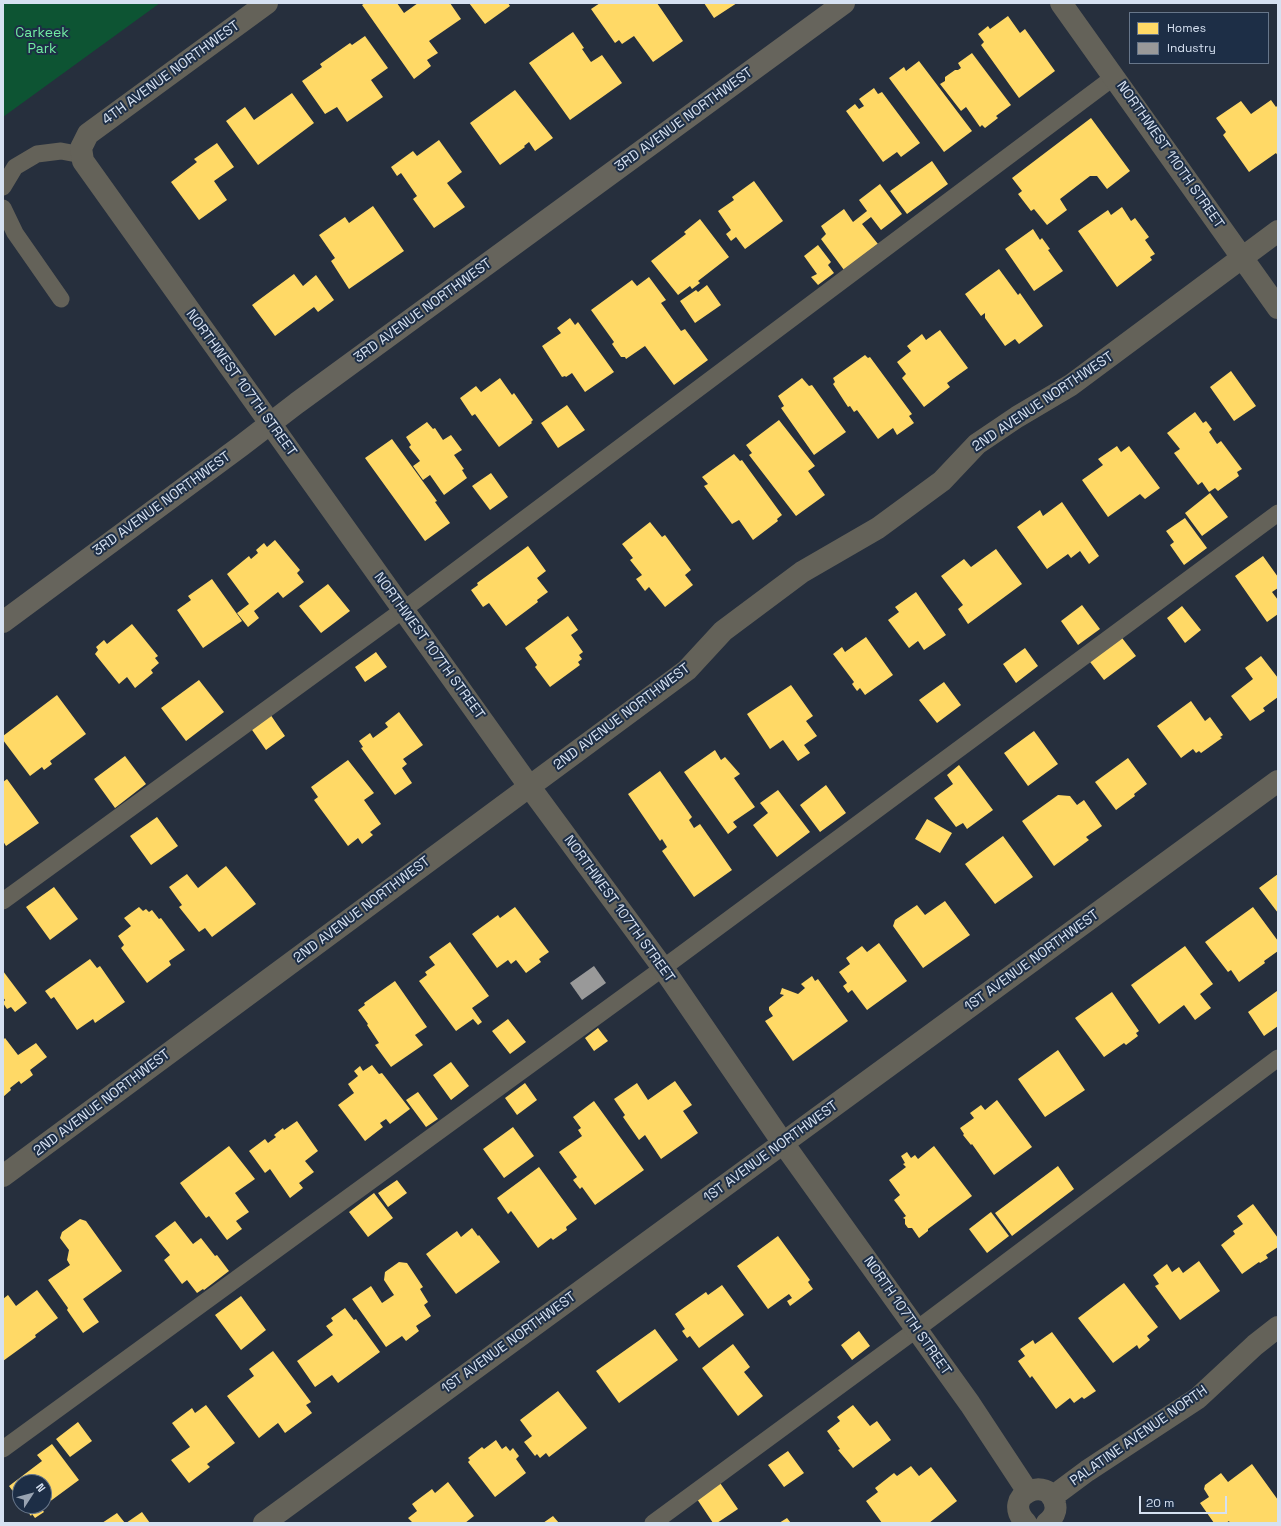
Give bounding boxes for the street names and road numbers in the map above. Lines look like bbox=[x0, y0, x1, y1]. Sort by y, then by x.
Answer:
street label: 4TH AVENUE NORTHWEST bbox=[99, 17, 243, 129]
street label: 3RD AVENUE NORTHWEST bbox=[612, 64, 756, 176]
street label: NORTHWEST 110TH STREET bbox=[1113, 78, 1227, 232]
street label: 3RD AVENUE NORTHWEST bbox=[351, 255, 495, 367]
street label: NORTHWEST 107TH STREET bbox=[182, 306, 300, 460]
street label: 2ND AVENUE NORTHWEST bbox=[969, 348, 1117, 456]
street label: 3RD AVENUE NORTHWEST bbox=[90, 448, 234, 560]
street label: NORTHWEST 107TH STREET bbox=[370, 569, 488, 723]
street label: 2ND AVENUE NORTHWEST bbox=[550, 660, 694, 774]
street label: NORTHWEST 107TH STREET bbox=[560, 832, 678, 986]
street label: 2ND AVENUE NORTHWEST bbox=[290, 853, 434, 967]
street label: 1ST AVENUE NORTHWEST bbox=[962, 907, 1102, 1015]
street label: 2ND AVENUE NORTHWEST bbox=[30, 1046, 174, 1160]
street label: 1ST AVENUE NORTHWEST bbox=[701, 1098, 841, 1206]
street label: NORTH 107TH STREET bbox=[860, 1253, 954, 1379]
street label: 1ST AVENUE NORTHWEST bbox=[439, 1289, 579, 1397]
street label: PALATINE AVENUE NORTH bbox=[1067, 1382, 1211, 1490]

